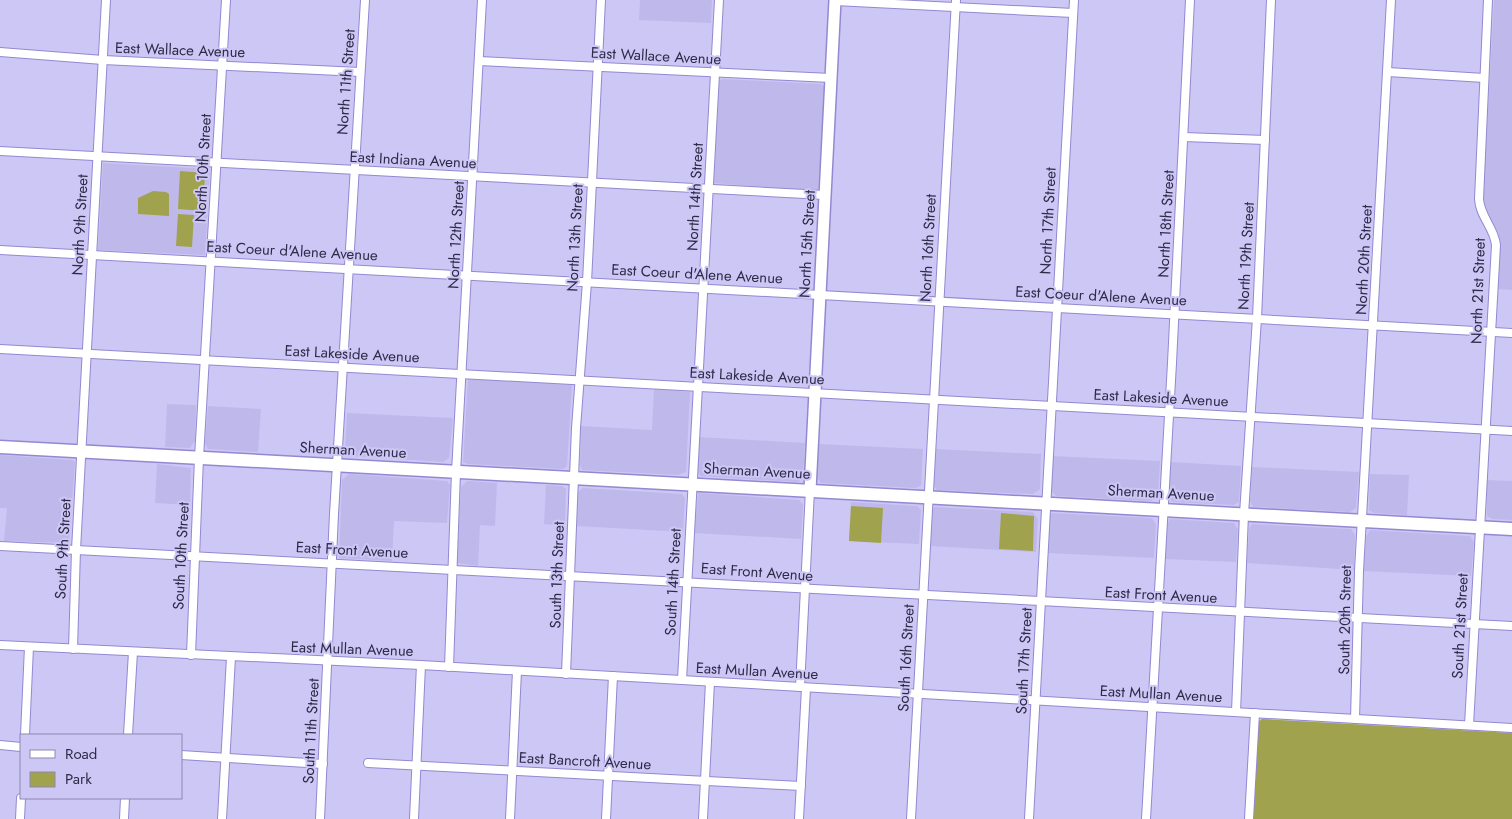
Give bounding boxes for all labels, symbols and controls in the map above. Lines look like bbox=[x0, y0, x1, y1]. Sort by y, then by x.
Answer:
street label: North 11th Street bbox=[331, 28, 361, 136]
street label: East Wallace Avenue bbox=[114, 37, 246, 63]
street label: East Wallace Avenue bbox=[590, 42, 722, 70]
street label: North 10th Street bbox=[189, 113, 217, 223]
street label: North 14th Street bbox=[681, 142, 709, 252]
street label: East Indiana Avenue bbox=[349, 146, 477, 174]
street label: North 17th Street bbox=[1034, 166, 1062, 275]
street label: North 18th Street bbox=[1152, 169, 1180, 278]
street label: North 9th Street bbox=[66, 173, 94, 276]
street label: North 12th Street bbox=[442, 180, 470, 290]
street label: North 13th Street bbox=[561, 183, 589, 292]
street label: North 15th Street bbox=[793, 189, 821, 298]
street label: North 16th Street bbox=[914, 193, 942, 303]
street label: North 19th Street bbox=[1232, 201, 1260, 311]
street label: North 20th Street bbox=[1350, 204, 1378, 316]
street label: East Coeur d'Alene Avenue bbox=[206, 236, 379, 266]
street label: North 21st Street bbox=[1465, 237, 1491, 344]
street label: East Coeur d'Alene Avenue bbox=[611, 259, 784, 289]
street label: East Coeur d'Alene Avenue bbox=[1015, 281, 1188, 311]
street label: East Lakeside Avenue bbox=[284, 339, 420, 369]
street label: East Lakeside Avenue bbox=[689, 361, 825, 391]
street label: East Lakeside Avenue bbox=[1093, 383, 1229, 413]
street label: Sherman Avenue bbox=[299, 436, 407, 464]
street label: Sherman Avenue bbox=[703, 457, 811, 485]
street label: Sherman Avenue bbox=[1107, 479, 1215, 507]
street label: South 9th Street bbox=[49, 498, 77, 600]
street label: South 10th Street bbox=[167, 501, 195, 610]
street label: South 13th Street bbox=[544, 521, 570, 629]
street label: South 14th Street bbox=[659, 527, 687, 636]
street label: East Front Avenue bbox=[295, 536, 409, 564]
street label: East Front Avenue bbox=[700, 557, 814, 587]
street label: South 20th Street bbox=[1333, 565, 1357, 675]
street label: South 21st Street bbox=[1446, 572, 1474, 679]
street label: East Front Avenue bbox=[1104, 581, 1218, 609]
street label: South 16th Street bbox=[892, 603, 920, 712]
street label: South 17th Street bbox=[1010, 607, 1038, 715]
street label: East Mullan Avenue bbox=[290, 636, 414, 662]
street label: East Mullan Avenue bbox=[695, 657, 819, 685]
street label: South 11th Street bbox=[297, 677, 325, 784]
street label: East Mullan Avenue bbox=[1099, 680, 1223, 708]
legend bbox=[20, 734, 182, 799]
text: Road bbox=[65, 743, 97, 765]
street label: East Bancroft Avenue bbox=[518, 747, 652, 775]
text: Park bbox=[65, 768, 92, 790]

